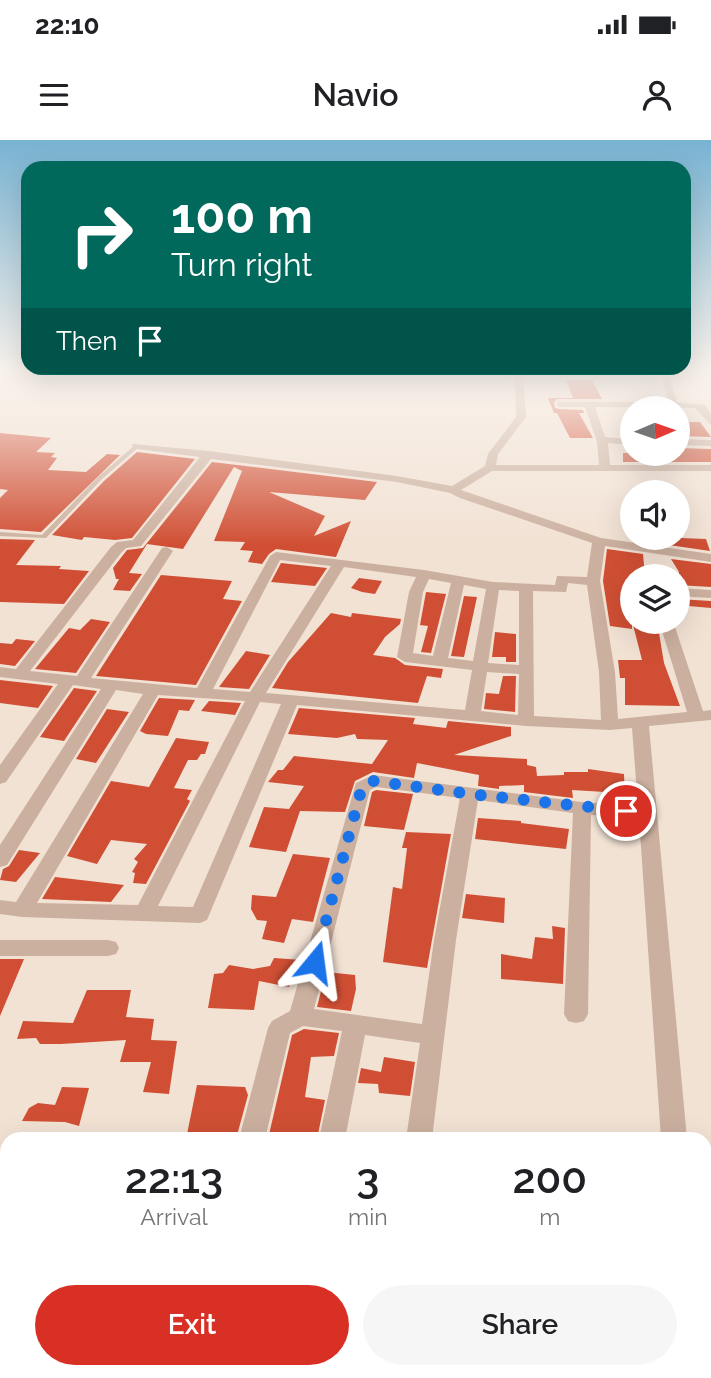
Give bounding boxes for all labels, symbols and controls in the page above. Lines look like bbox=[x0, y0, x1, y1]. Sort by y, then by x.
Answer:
text: 22:10 bbox=[35, 10, 100, 40]
icon: menu bbox=[35, 76, 73, 114]
text: Navio bbox=[312, 76, 399, 113]
icon: person bbox=[638, 76, 676, 114]
text: 100 m bbox=[171, 187, 313, 244]
icon: right bbox=[56, 189, 147, 280]
text: Turn right bbox=[171, 246, 312, 283]
icon: arrive bbox=[131, 322, 169, 360]
text: Then bbox=[56, 326, 117, 356]
north arrow bbox=[620, 396, 690, 466]
map controls bbox=[620, 396, 690, 634]
button: sound bbox=[620, 480, 690, 550]
button: layers bbox=[620, 564, 690, 634]
pin bbox=[596, 781, 656, 841]
icon: arrive bbox=[607, 792, 645, 830]
position arrow bbox=[278, 925, 352, 999]
text: 22:13 bbox=[125, 1154, 223, 1203]
text: 3 bbox=[356, 1154, 379, 1203]
text: 200 bbox=[512, 1154, 587, 1203]
text: Arrival bbox=[140, 1203, 208, 1230]
text: min bbox=[348, 1203, 388, 1230]
text: m bbox=[539, 1203, 560, 1230]
button: Exit bbox=[35, 1285, 349, 1365]
button: Share bbox=[363, 1285, 677, 1365]

